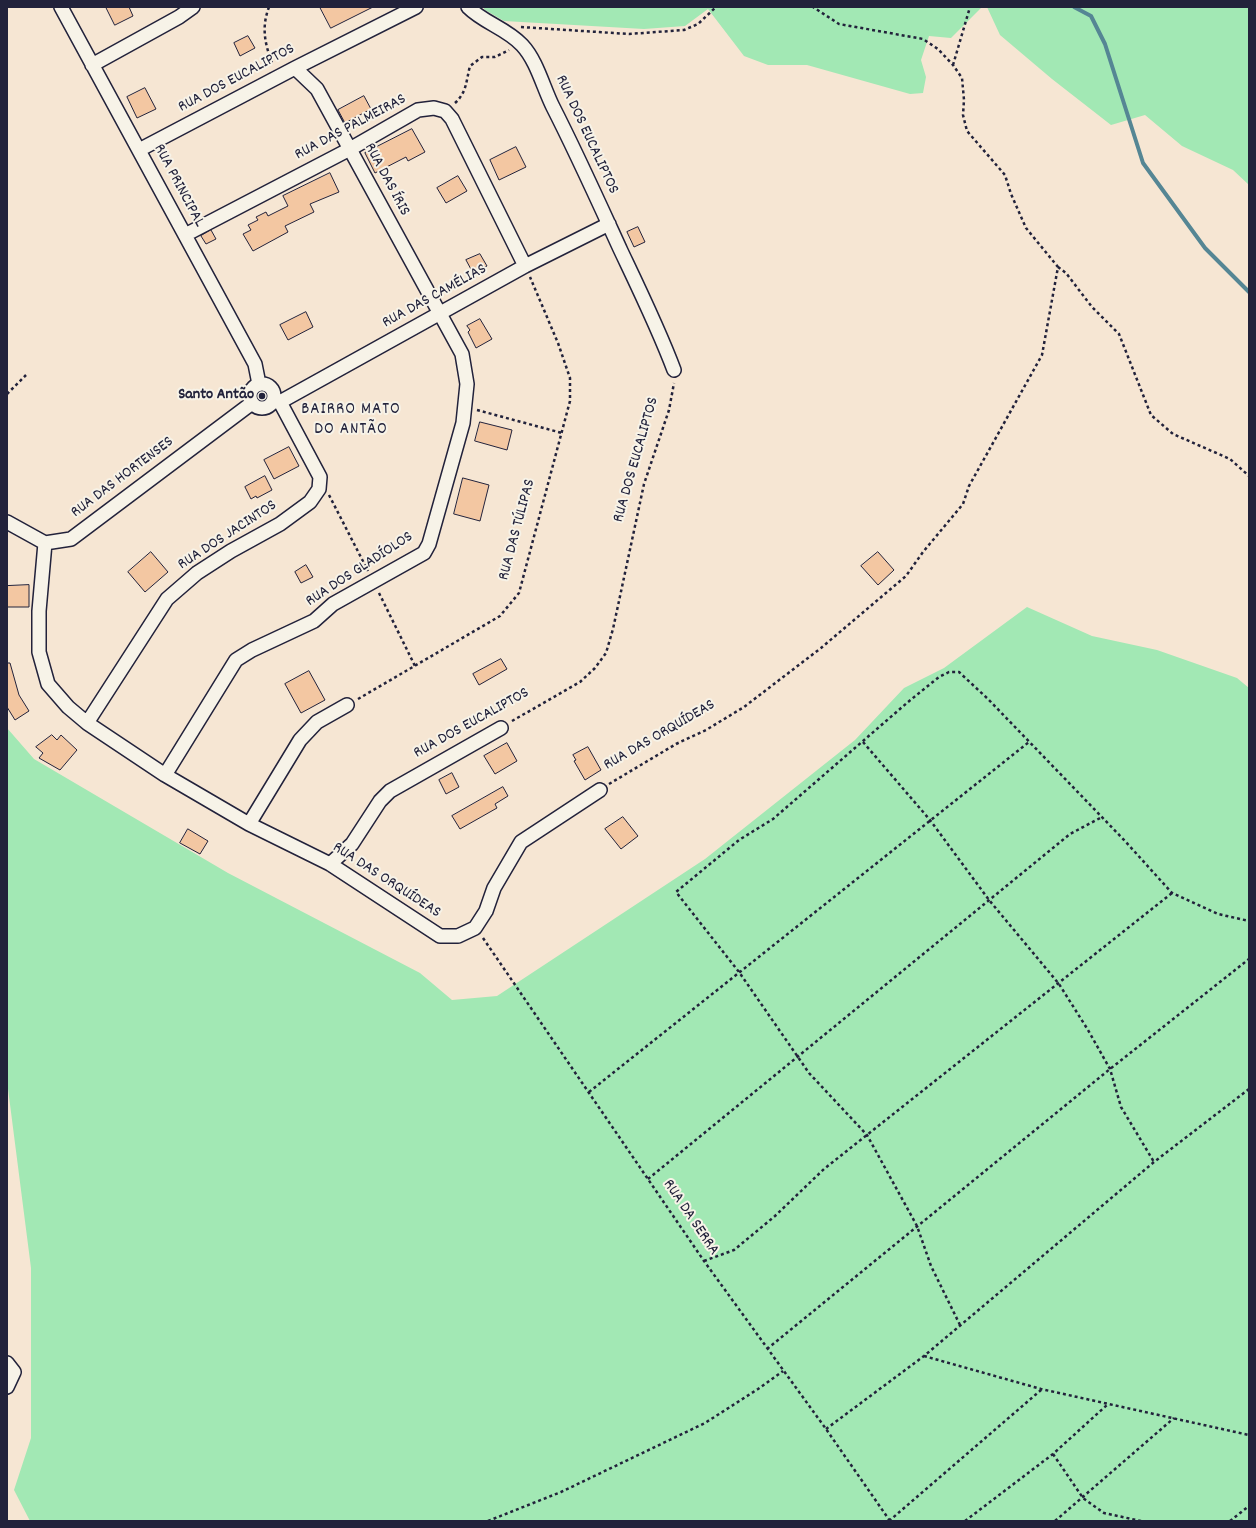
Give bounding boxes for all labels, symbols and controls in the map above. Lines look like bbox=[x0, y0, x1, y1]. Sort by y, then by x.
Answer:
street label: RUA DOS EUCALIPTOS bbox=[176, 40, 298, 118]
street label: RUA DOS EUCALIPTOS bbox=[550, 72, 622, 198]
street label: RUA DAS PALMEIRAS bbox=[292, 91, 410, 165]
street label: RUA DAS ÍRIS bbox=[359, 140, 413, 220]
street label: RUA PRINCIPAL bbox=[148, 141, 208, 231]
street label: RUA DAS CAMÉLIAS bbox=[380, 260, 490, 334]
place label: Santo Antão bbox=[178, 386, 254, 406]
marker: Santo Antão bbox=[257, 391, 267, 401]
street label: RUA DOS EUCALIPTOS bbox=[610, 395, 664, 525]
district label: BAIRRO MATO DO ANTÃO bbox=[301, 401, 401, 441]
street label: RUA DAS HORTENSES bbox=[68, 433, 178, 523]
street label: RUA DAS TÚLIPAS bbox=[495, 477, 541, 583]
street label: RUA DOS JACINTOS bbox=[175, 497, 281, 575]
street label: RUA DOS GLADÍOLOS bbox=[303, 528, 417, 612]
street label: RUA DOS EUCALIPTOS bbox=[411, 684, 533, 764]
street label: RUA DAS ORQUÍDEAS bbox=[601, 696, 719, 776]
street label: RUA DAS ORQUÍDEAS bbox=[328, 839, 444, 923]
street label: RUA DA SERRA bbox=[658, 1176, 722, 1260]

